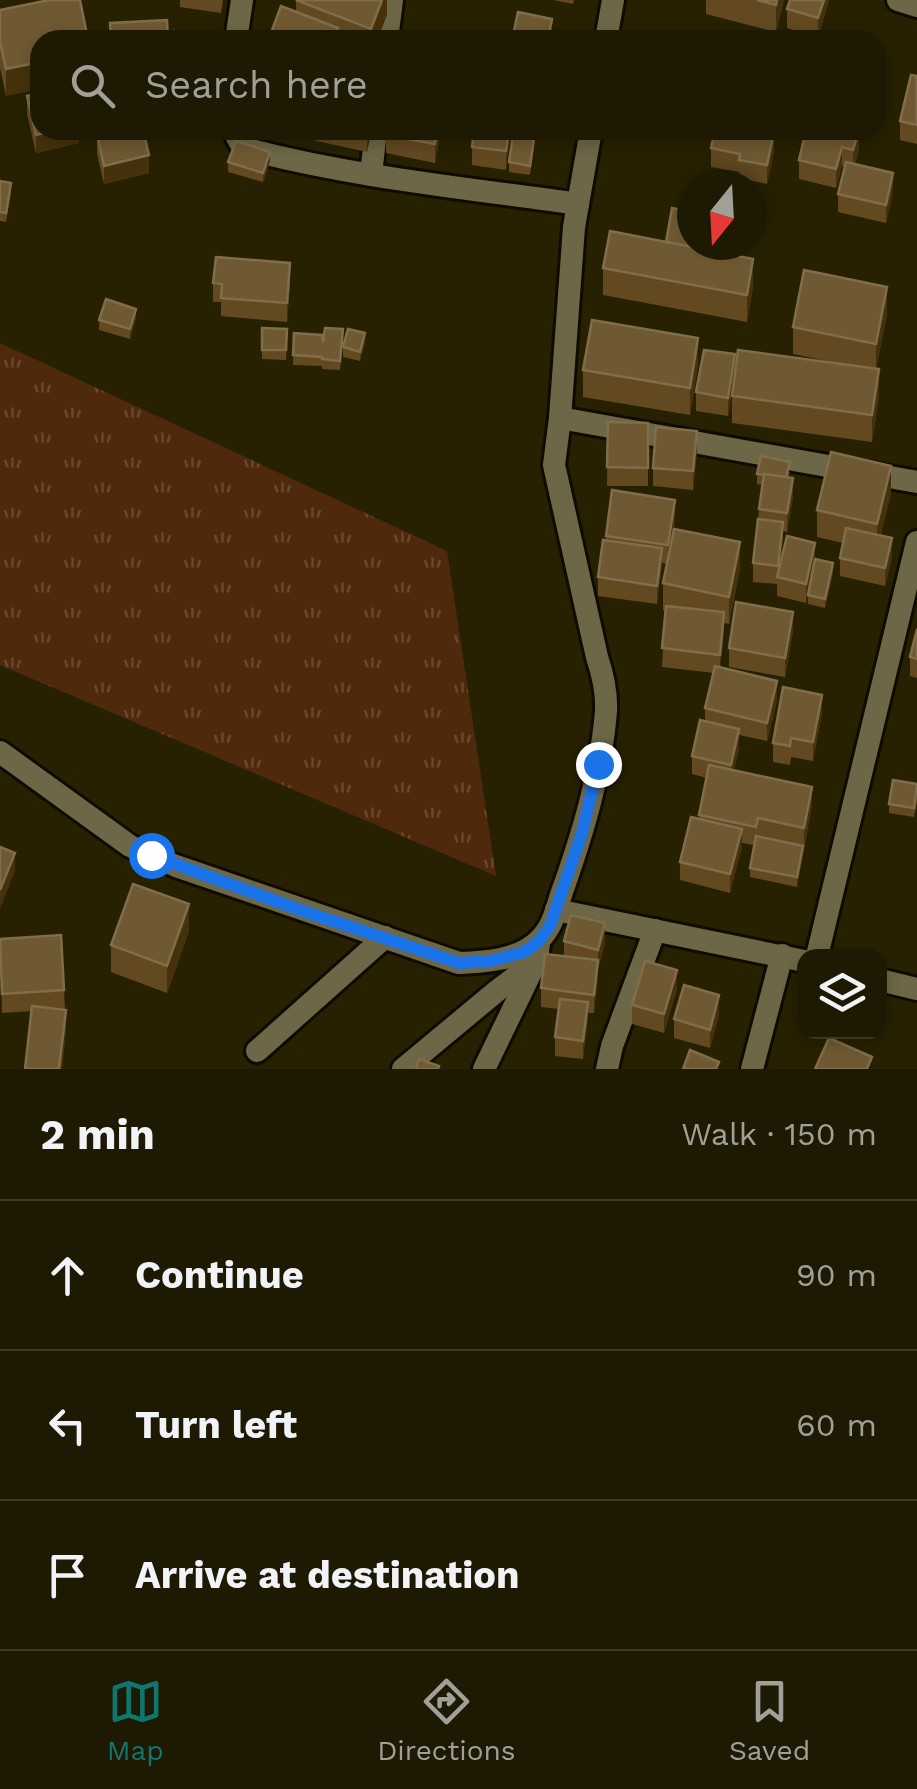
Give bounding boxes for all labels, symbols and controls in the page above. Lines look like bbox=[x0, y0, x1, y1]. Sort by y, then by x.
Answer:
search box bbox=[30, 30, 887, 140]
icon: search bbox=[65, 58, 120, 113]
text: Search here bbox=[145, 63, 368, 107]
north arrow bbox=[677, 170, 767, 260]
route end bbox=[576, 742, 622, 788]
route start bbox=[129, 833, 175, 879]
map controls bbox=[797, 949, 887, 1039]
button: layers bbox=[797, 949, 887, 1039]
text: 2 min bbox=[40, 1110, 155, 1159]
text: Walk · 150 m bbox=[681, 1115, 877, 1153]
icon: ahead bbox=[40, 1248, 95, 1303]
text: Continue bbox=[135, 1253, 304, 1297]
text: 90 m bbox=[796, 1256, 877, 1294]
icon: left bbox=[40, 1398, 95, 1453]
text: Turn left bbox=[135, 1403, 297, 1447]
text: 60 m bbox=[796, 1406, 877, 1444]
icon: arrive bbox=[40, 1548, 95, 1603]
text: Arrive at destination bbox=[135, 1553, 520, 1597]
tab: Map bbox=[107, 1674, 164, 1767]
tab: Directions bbox=[377, 1674, 516, 1767]
tab: Saved bbox=[729, 1674, 810, 1767]

